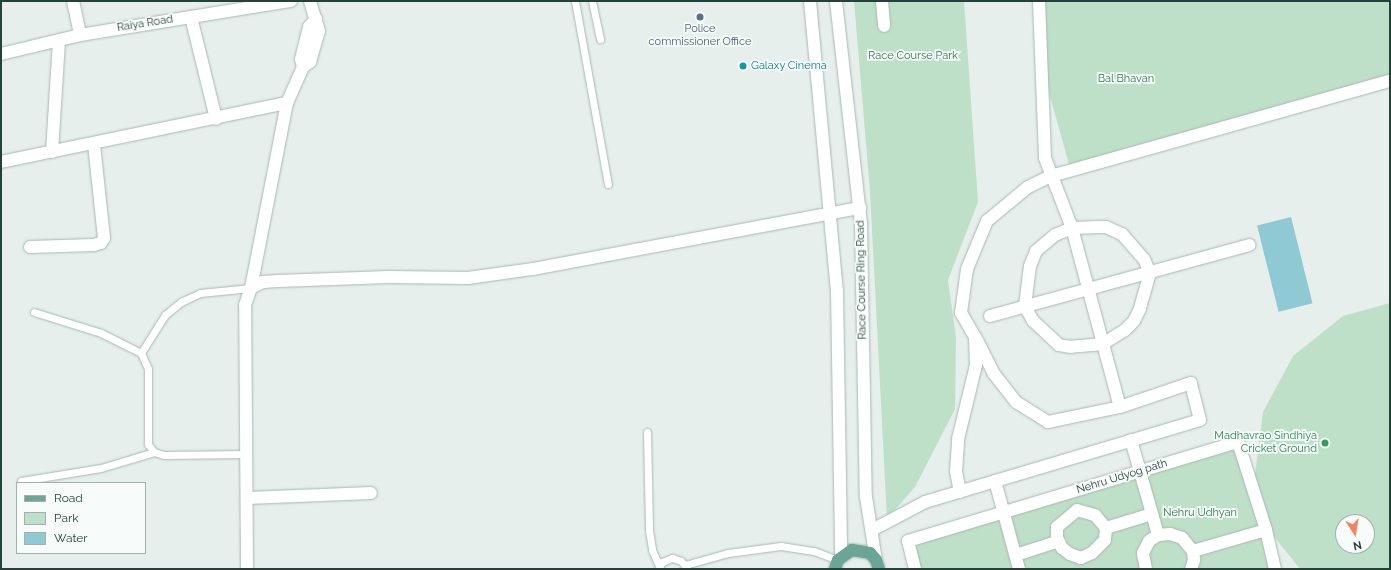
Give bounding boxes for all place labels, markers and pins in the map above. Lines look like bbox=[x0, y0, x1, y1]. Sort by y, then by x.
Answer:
marker: Police commissioner Office bbox=[695, 12, 705, 22]
place label: Police commissioner Office bbox=[648, 23, 752, 49]
place label: Galaxy Cinema bbox=[751, 59, 827, 73]
marker: Galaxy Cinema bbox=[738, 61, 748, 71]
place label: Madhavrao Sindhiya Cricket Ground bbox=[1214, 430, 1317, 456]
marker: Madhavrao Sindhiya Cricket Ground bbox=[1320, 438, 1330, 448]

